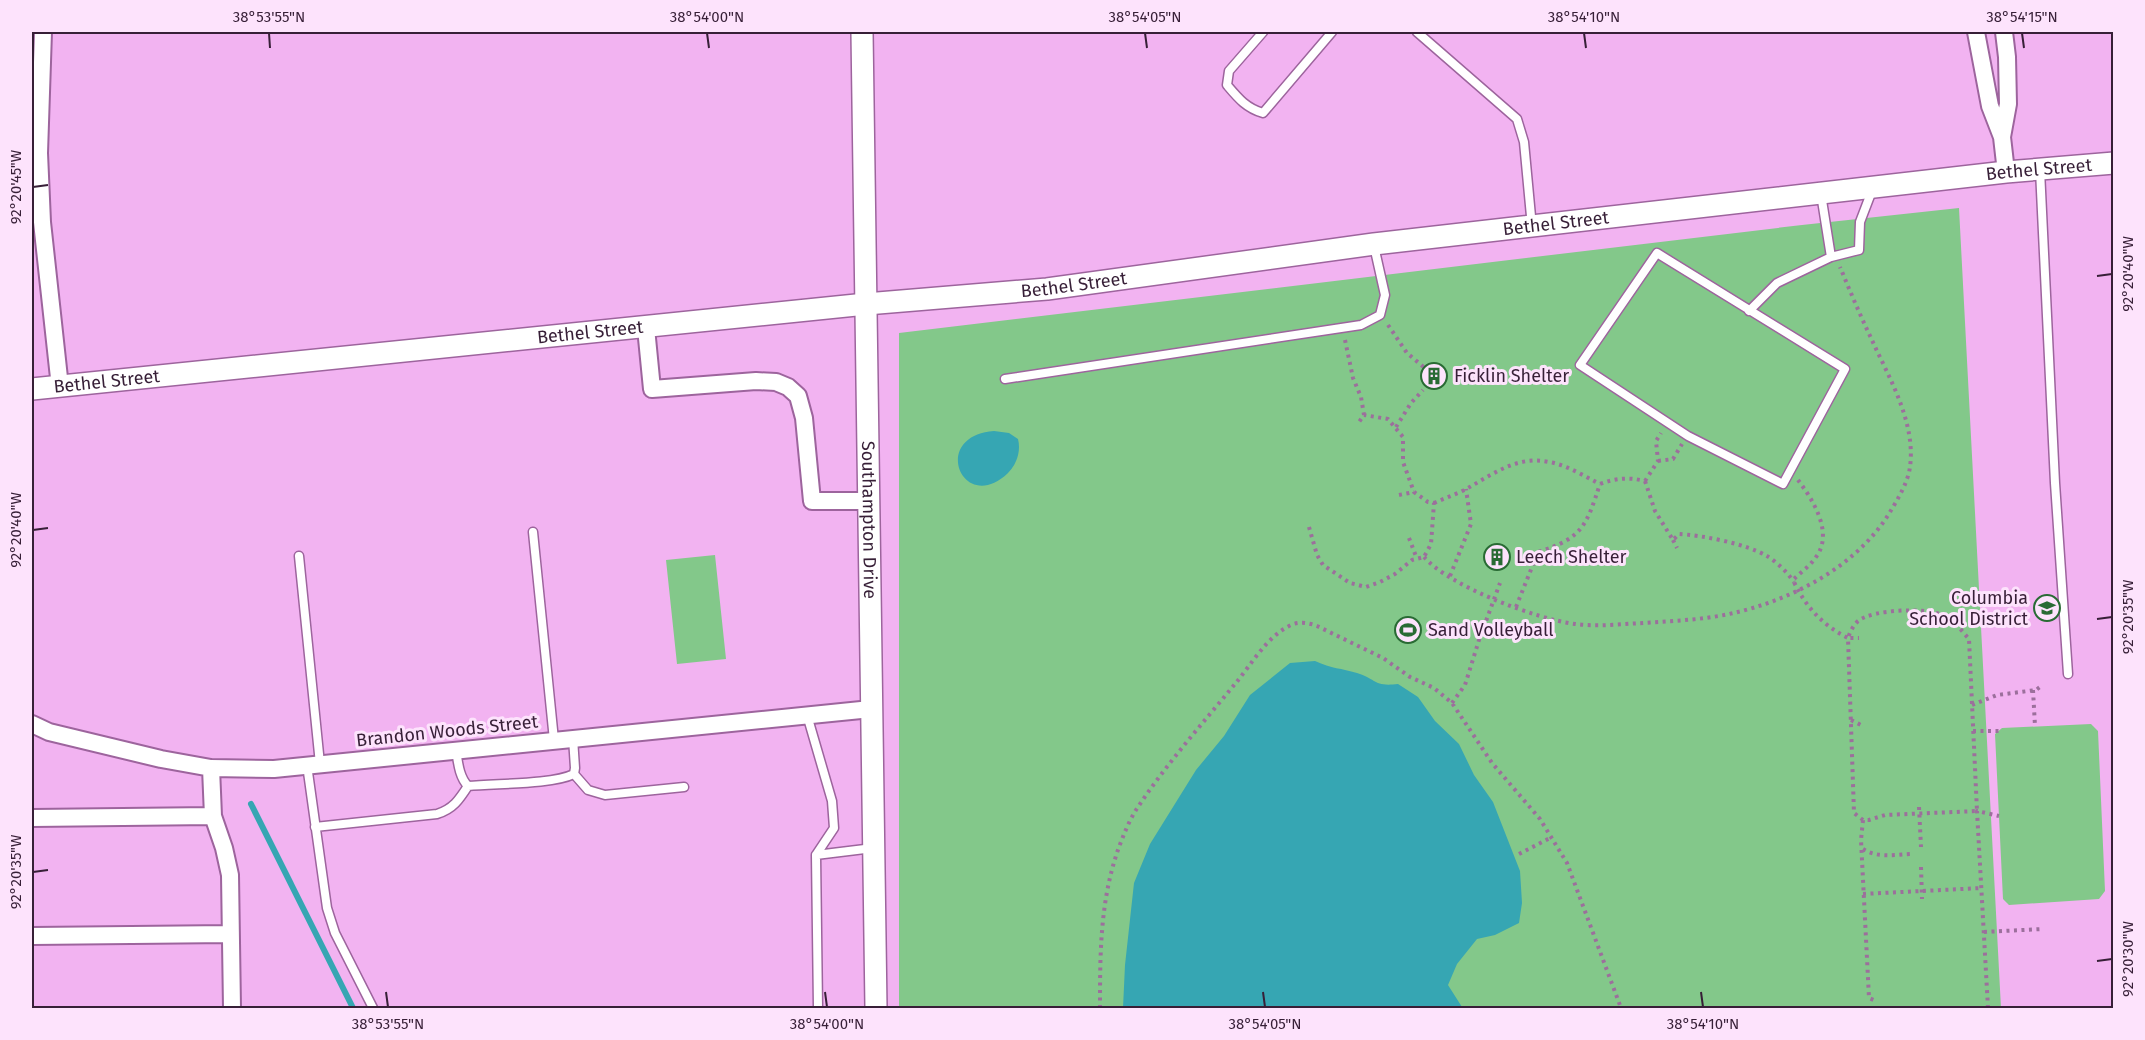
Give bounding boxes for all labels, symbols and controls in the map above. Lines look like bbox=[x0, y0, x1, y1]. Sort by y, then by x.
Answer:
text: 38°53'55"N bbox=[233, 8, 305, 26]
text: 38°54'00"N bbox=[670, 8, 744, 26]
text: 38°54'05"N bbox=[1108, 8, 1182, 26]
text: 38°54'10"N bbox=[1548, 8, 1620, 26]
text: 38°54'15"N bbox=[1986, 8, 2058, 26]
text: 92°20'45"W bbox=[7, 149, 25, 224]
street label: Bethel Street bbox=[1984, 154, 2093, 185]
street label: Bethel Street bbox=[1502, 206, 1610, 240]
text: 92°20'40"W bbox=[2119, 236, 2137, 312]
street label: Bethel Street bbox=[1020, 267, 1129, 302]
street label: Bethel Street bbox=[536, 316, 645, 348]
building icon: Ficklin Shelter bbox=[1419, 361, 1449, 391]
street label: Bethel Street bbox=[52, 365, 161, 398]
place label: Ficklin Shelter bbox=[1454, 365, 1569, 387]
street label: Southampton Drive bbox=[857, 441, 881, 599]
text: 92°20'40"W bbox=[7, 492, 25, 568]
building icon: Leech Shelter bbox=[1482, 542, 1512, 572]
place label: Leech Shelter bbox=[1516, 546, 1627, 568]
text: 92°20'35"W bbox=[2119, 579, 2137, 654]
place label: Columbia School District bbox=[1909, 587, 2028, 630]
school or university icon: Columbia School District bbox=[2032, 593, 2062, 623]
sports icon: Sand Volleyball bbox=[1393, 615, 1423, 645]
place label: Sand Volleyball bbox=[1428, 619, 1553, 641]
street label: Brandon Woods Street bbox=[355, 710, 539, 751]
text: 92°20'35"W bbox=[7, 834, 25, 909]
text: 92°20'30"W bbox=[2119, 920, 2137, 997]
text: 38°53'55"N bbox=[352, 1015, 424, 1033]
text: 38°54'00"N bbox=[790, 1015, 864, 1033]
text: 38°54'05"N bbox=[1228, 1015, 1302, 1033]
text: 38°54'10"N bbox=[1667, 1015, 1739, 1033]

